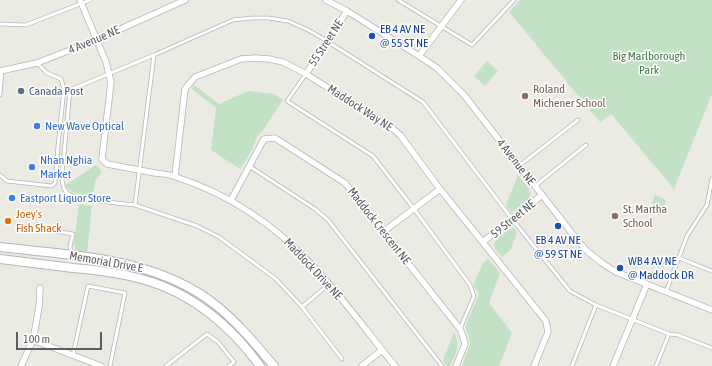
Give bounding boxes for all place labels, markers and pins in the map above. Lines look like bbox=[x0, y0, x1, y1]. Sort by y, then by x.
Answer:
place label: EB 4 AV NE @ 55 ST NE bbox=[380, 22, 428, 50]
marker: EB 4 AV NE @ 55 ST NE bbox=[367, 31, 377, 41]
place label: Roland Michener School bbox=[533, 82, 606, 110]
place label: Canada Post bbox=[29, 84, 83, 98]
marker: Canada Post bbox=[16, 86, 26, 96]
marker: Roland Michener School bbox=[520, 91, 530, 101]
place label: New Wave Optical bbox=[45, 119, 124, 133]
marker: New Wave Optical bbox=[32, 121, 42, 131]
place label: Nhan Nghia Market bbox=[40, 153, 92, 181]
marker: Nhan Nghia Market bbox=[27, 162, 37, 172]
place label: Eastport Liquor Store bbox=[20, 191, 111, 205]
marker: Eastport Liquor Store bbox=[7, 193, 17, 203]
place label: St. Martha School bbox=[623, 202, 667, 230]
place label: Joey's Fish Shack bbox=[16, 207, 61, 235]
marker: St. Martha School bbox=[610, 211, 620, 221]
marker: Joey's Fish Shack bbox=[3, 216, 13, 226]
marker: EB 4 AV NE @ 59 ST NE bbox=[553, 221, 563, 231]
place label: EB 4 AV NE @ 59 ST NE bbox=[534, 233, 582, 261]
place label: WB 4 AV NE @ Maddock DR bbox=[628, 254, 694, 282]
marker: WB 4 AV NE @ Maddock DR bbox=[615, 263, 625, 273]

